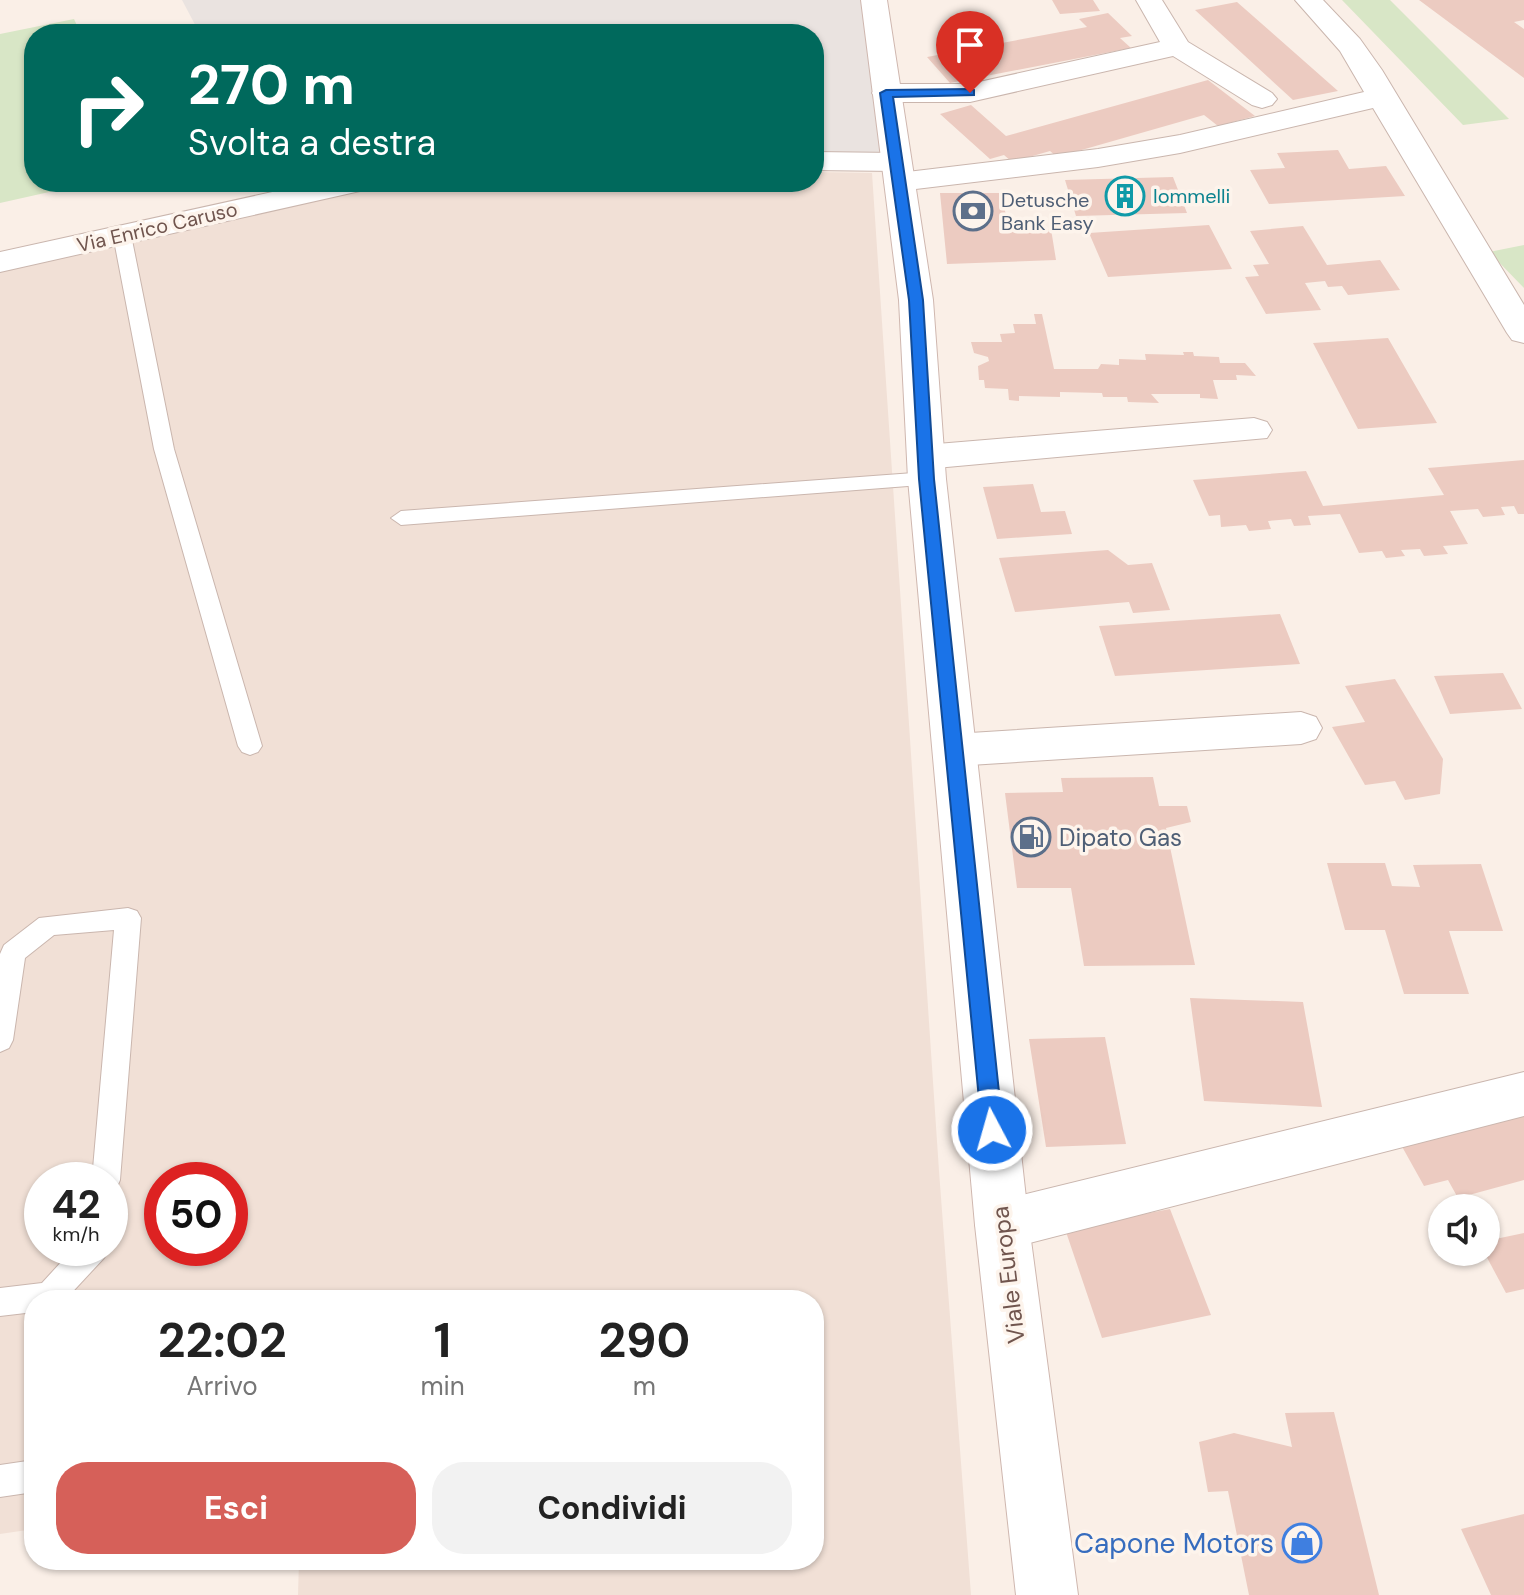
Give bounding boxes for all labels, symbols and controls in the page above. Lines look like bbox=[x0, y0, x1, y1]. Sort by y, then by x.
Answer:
pin bbox=[936, 11, 1004, 93]
icon: arrive bbox=[948, 23, 992, 67]
text: 270 m bbox=[188, 48, 355, 121]
icon: right bbox=[56, 56, 160, 160]
text: Svolta a destra bbox=[188, 119, 436, 166]
building icon: Iommelli bbox=[1104, 175, 1146, 217]
place label: Iommelli bbox=[1153, 183, 1230, 209]
place label: Detusche Bank Easy bbox=[1001, 187, 1094, 236]
bank icon: Detusche Bank Easy bbox=[952, 190, 994, 232]
street label: Via Enrico Caruso bbox=[74, 196, 240, 258]
fuel station icon: Dipato Gas bbox=[1010, 816, 1052, 858]
place label: Dipato Gas bbox=[1059, 822, 1182, 853]
position arrow bbox=[950, 1088, 1034, 1172]
speed limit sign: 50 bbox=[144, 1162, 248, 1266]
text: 42 bbox=[51, 1178, 101, 1230]
map controls bbox=[1428, 1194, 1500, 1266]
button: sound bbox=[1428, 1194, 1500, 1266]
street label: Viale Europa bbox=[984, 1204, 1032, 1346]
text: km/h bbox=[52, 1221, 100, 1247]
text: 22:02 bbox=[158, 1309, 287, 1372]
text: 1 bbox=[434, 1309, 451, 1372]
text: 290 bbox=[598, 1309, 690, 1372]
text: Arrivo bbox=[187, 1369, 258, 1403]
text: min bbox=[420, 1369, 465, 1403]
text: m bbox=[633, 1369, 656, 1403]
button: Esci bbox=[56, 1462, 416, 1554]
button: Condividi bbox=[432, 1462, 792, 1554]
shop icon: Capone Motors bbox=[1281, 1522, 1323, 1564]
place label: Capone Motors bbox=[1074, 1525, 1274, 1562]

